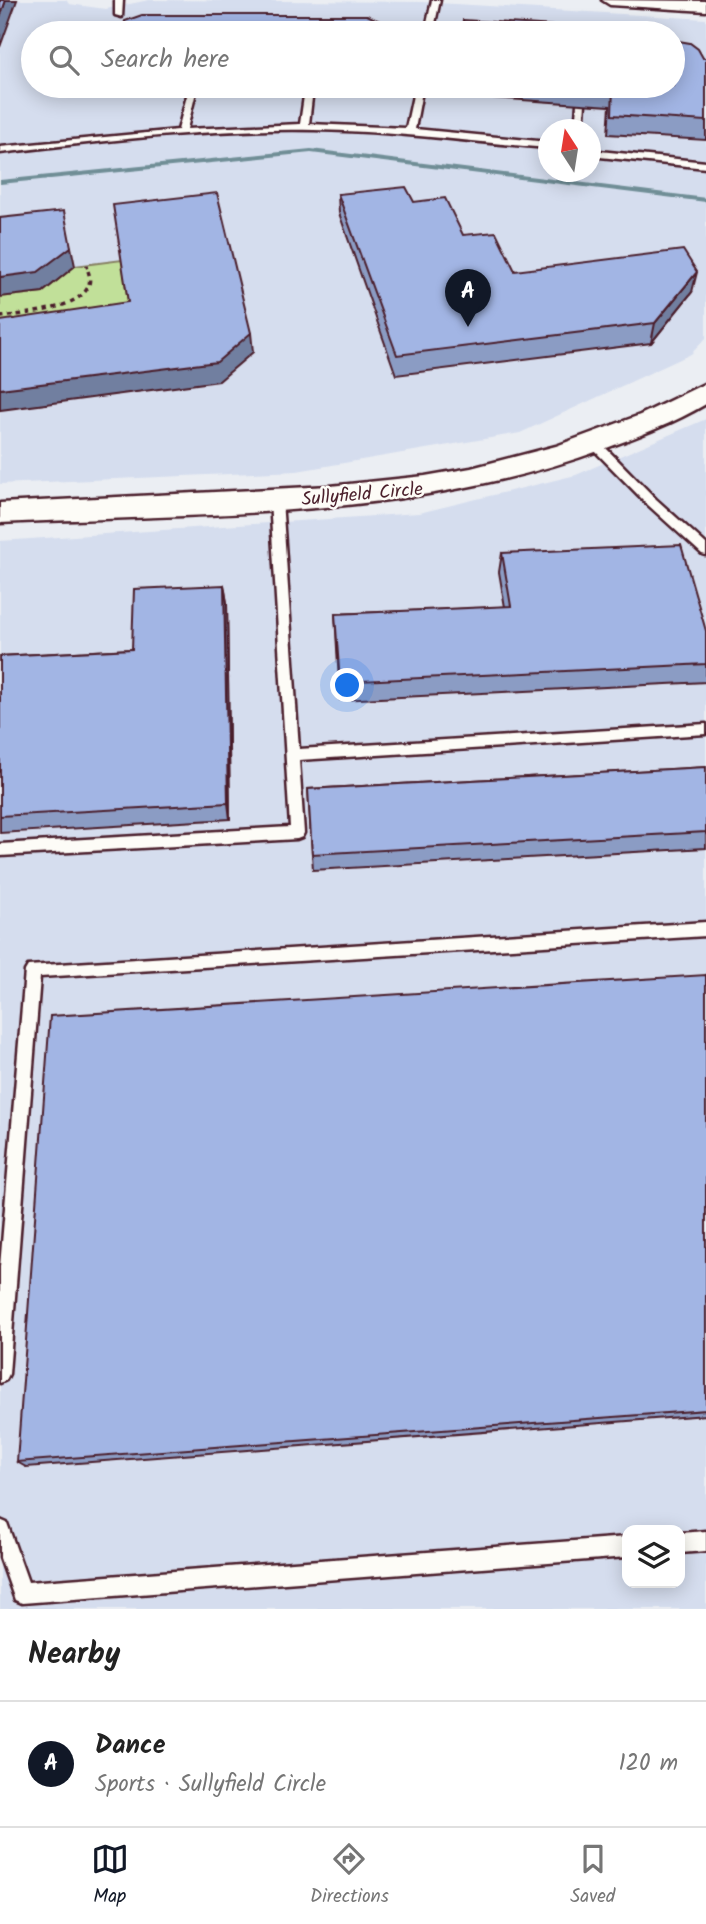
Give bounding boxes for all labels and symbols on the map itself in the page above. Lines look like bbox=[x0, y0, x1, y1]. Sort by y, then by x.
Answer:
north arrow bbox=[538, 119, 601, 182]
pin: A bbox=[445, 269, 491, 327]
street label: Sullyfield Circle bbox=[300, 475, 425, 515]
your location bbox=[330, 668, 364, 702]

